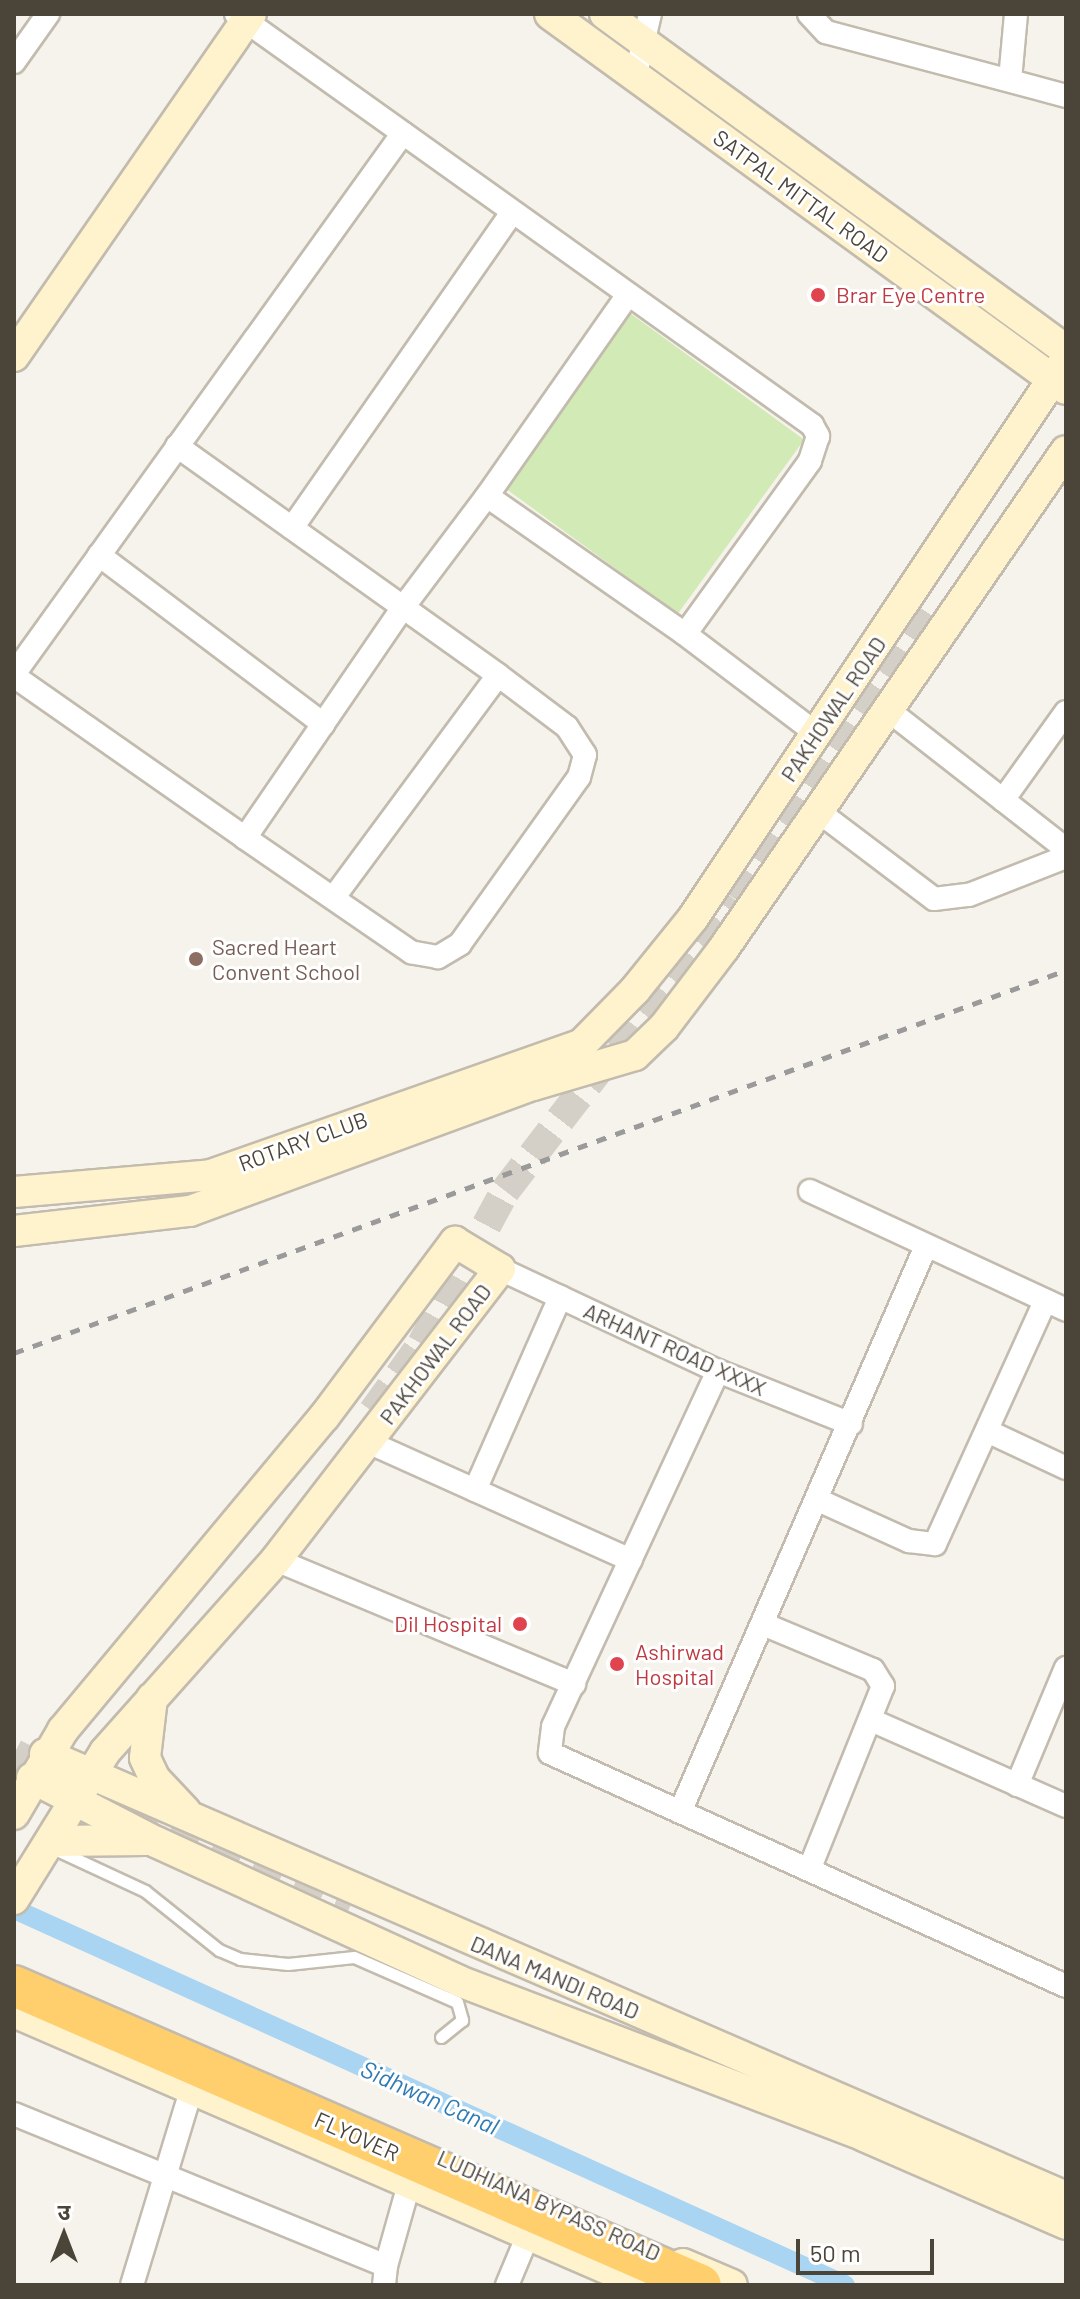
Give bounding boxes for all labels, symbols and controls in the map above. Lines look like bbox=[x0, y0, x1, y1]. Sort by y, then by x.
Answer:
street label: SATPAL MITTAL ROAD bbox=[708, 124, 894, 268]
place label: Brar Eye Centre bbox=[836, 282, 985, 308]
marker: Brar Eye Centre bbox=[807, 284, 829, 306]
street label: PAKHOWAL ROAD bbox=[775, 632, 891, 786]
place label: Sacred Heart Convent School bbox=[212, 933, 360, 984]
marker: Sacred Heart Convent School bbox=[187, 950, 205, 968]
street label: ROTARY CLUB bbox=[235, 1105, 371, 1177]
street label: PAKHOWAL ROAD bbox=[374, 1279, 496, 1429]
street label: ARHANT ROAD XXXX bbox=[580, 1297, 770, 1401]
place label: Dil Hospital bbox=[394, 1611, 502, 1637]
marker: Dil Hospital bbox=[509, 1613, 531, 1635]
place label: Ashirwad Hospital bbox=[635, 1638, 724, 1690]
marker: Ashirwad Hospital bbox=[606, 1653, 628, 1675]
street label: DANA MANDI ROAD bbox=[467, 1930, 643, 2024]
water label: Sidhwan Canal bbox=[357, 2054, 503, 2140]
street label: FLYOVER bbox=[311, 2106, 403, 2166]
street label: LUDHIANA BYPASS ROAD bbox=[433, 2144, 665, 2266]
north arrow bbox=[24, 2195, 104, 2275]
text: उ bbox=[58, 2198, 70, 2224]
scale bar bbox=[800, 2223, 938, 2273]
text: 50 m bbox=[810, 2238, 861, 2267]

